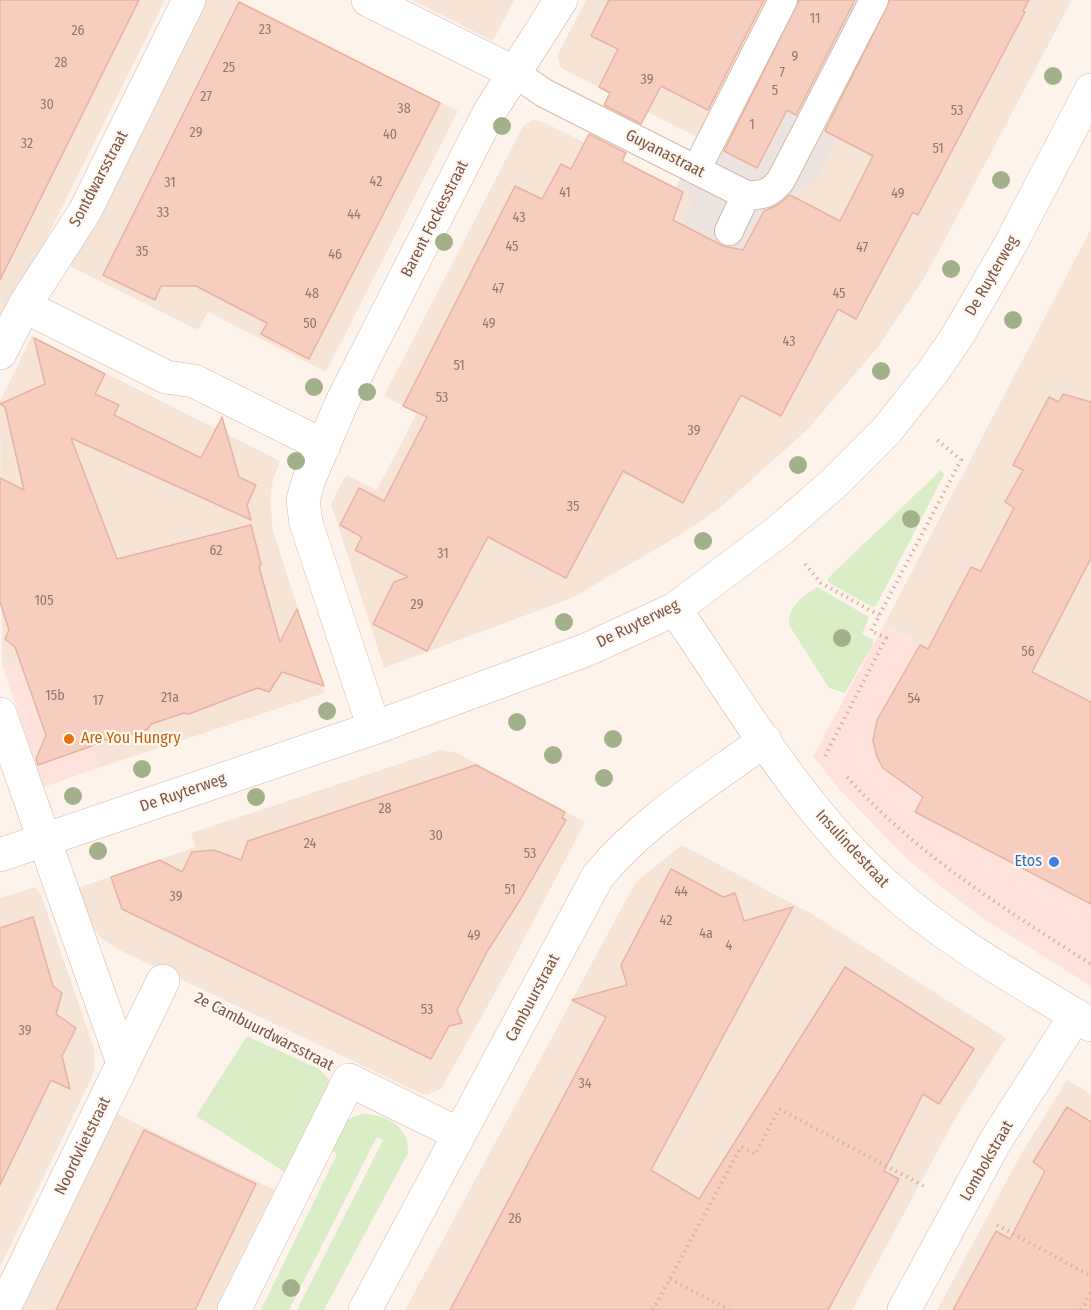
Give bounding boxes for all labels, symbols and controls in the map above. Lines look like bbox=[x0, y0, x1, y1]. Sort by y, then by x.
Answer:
house number: 11 bbox=[810, 11, 820, 27]
house number: 23 bbox=[259, 22, 271, 38]
house number: 26 bbox=[71, 23, 85, 39]
house number: 9 bbox=[792, 49, 798, 65]
house number: 28 bbox=[54, 55, 68, 71]
house number: 25 bbox=[223, 60, 235, 76]
house number: 7 bbox=[779, 65, 785, 81]
house number: 39 bbox=[641, 72, 653, 88]
house number: 5 bbox=[772, 83, 778, 99]
house number: 27 bbox=[200, 89, 212, 105]
house number: 30 bbox=[40, 97, 54, 113]
house number: 38 bbox=[397, 101, 411, 117]
house number: 53 bbox=[951, 103, 963, 119]
house number: 1 bbox=[749, 117, 755, 133]
house number: 29 bbox=[190, 125, 202, 141]
street label: Guyanastraat bbox=[622, 126, 708, 182]
street label: Sontdwarsstraat bbox=[66, 127, 132, 231]
house number: 40 bbox=[383, 127, 397, 143]
house number: 32 bbox=[21, 136, 33, 152]
house number: 51 bbox=[932, 141, 944, 157]
street label: Barent Fockesstraat bbox=[397, 157, 473, 281]
house number: 42 bbox=[370, 174, 382, 190]
house number: 31 bbox=[164, 175, 176, 191]
house number: 41 bbox=[559, 185, 571, 201]
house number: 49 bbox=[891, 186, 905, 202]
house number: 33 bbox=[157, 205, 169, 221]
house number: 44 bbox=[347, 207, 361, 223]
house number: 43 bbox=[513, 210, 525, 226]
street label: De Ruyterweg bbox=[961, 232, 1023, 320]
house number: 45 bbox=[505, 239, 519, 255]
house number: 47 bbox=[856, 240, 868, 256]
house number: 35 bbox=[136, 244, 148, 260]
house number: 46 bbox=[328, 247, 342, 263]
house number: 47 bbox=[492, 281, 504, 297]
house number: 48 bbox=[305, 286, 319, 302]
house number: 45 bbox=[832, 286, 846, 302]
house number: 50 bbox=[303, 316, 317, 332]
house number: 49 bbox=[482, 316, 496, 332]
house number: 43 bbox=[783, 334, 795, 350]
house number: 51 bbox=[453, 358, 465, 374]
house number: 53 bbox=[436, 390, 448, 406]
house number: 39 bbox=[688, 423, 700, 439]
house number: 35 bbox=[567, 499, 579, 515]
house number: 62 bbox=[210, 543, 222, 559]
house number: 31 bbox=[437, 546, 449, 562]
house number: 105 bbox=[34, 593, 54, 609]
street label: De Ruyterweg bbox=[594, 596, 682, 652]
house number: 29 bbox=[411, 597, 423, 613]
house number: 56 bbox=[1021, 644, 1035, 660]
house number: 15b bbox=[45, 688, 65, 704]
house number: 21a bbox=[161, 690, 179, 706]
house number: 54 bbox=[907, 691, 921, 707]
house number: 17 bbox=[92, 693, 104, 709]
place label: Are You Hungry bbox=[81, 729, 181, 749]
marker: Are You Hungry bbox=[62, 732, 76, 746]
street label: De Ruyterweg bbox=[138, 769, 228, 817]
house number: 28 bbox=[378, 801, 392, 817]
street label: Insulindestraat bbox=[811, 806, 893, 892]
house number: 30 bbox=[429, 828, 443, 844]
house number: 24 bbox=[304, 836, 316, 852]
house number: 53 bbox=[524, 846, 536, 862]
place label: Etos bbox=[1014, 852, 1042, 872]
marker: Etos bbox=[1047, 855, 1061, 869]
house number: 51 bbox=[504, 882, 516, 898]
house number: 44 bbox=[674, 884, 688, 900]
house number: 39 bbox=[170, 889, 182, 905]
house number: 42 bbox=[660, 913, 672, 929]
house number: 4a bbox=[699, 926, 713, 942]
house number: 49 bbox=[467, 928, 481, 944]
house number: 4 bbox=[726, 938, 732, 954]
street label: Cambuurstraat bbox=[502, 951, 564, 1045]
street label: 2e Cambuurdwarsstraat bbox=[191, 989, 337, 1075]
house number: 53 bbox=[421, 1002, 433, 1018]
house number: 39 bbox=[19, 1023, 31, 1039]
house number: 34 bbox=[578, 1076, 592, 1092]
street label: Noordvlietstraat bbox=[51, 1094, 115, 1198]
street label: Lombokstraat bbox=[956, 1117, 1018, 1205]
house number: 26 bbox=[508, 1211, 522, 1227]

